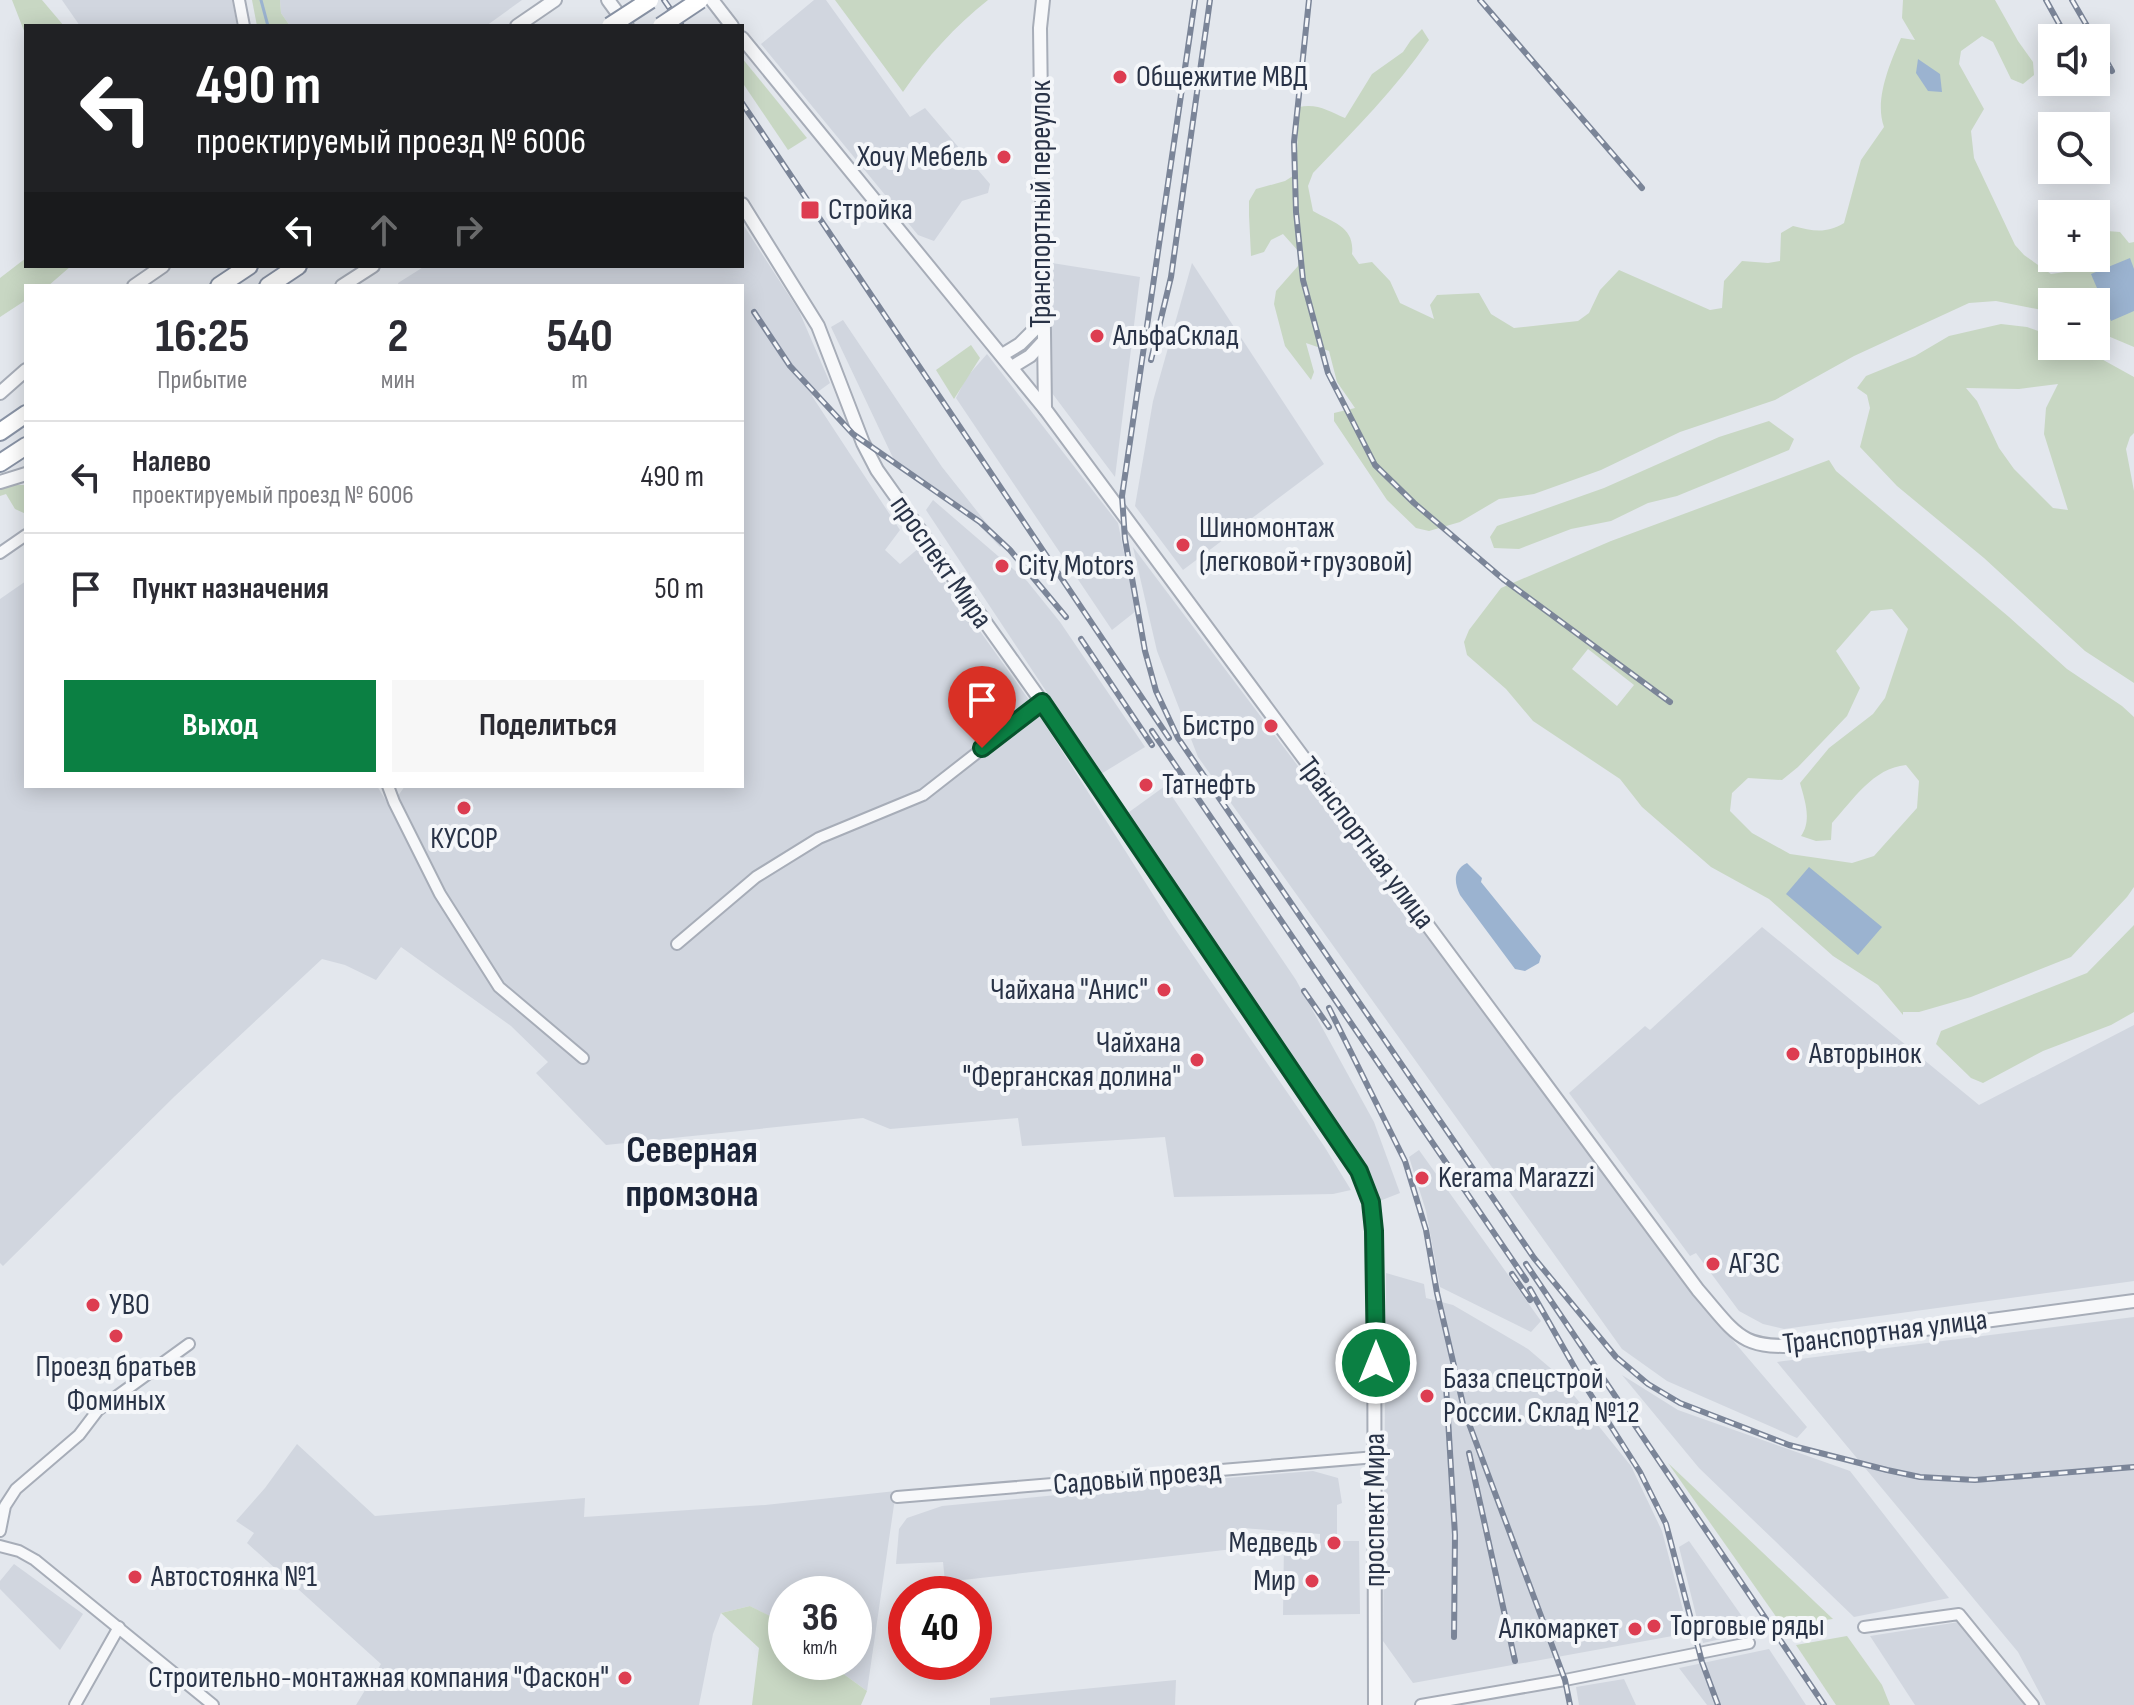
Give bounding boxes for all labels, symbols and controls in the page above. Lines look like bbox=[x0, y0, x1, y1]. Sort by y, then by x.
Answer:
map controls bbox=[2038, 24, 2110, 360]
button: sound bbox=[2038, 24, 2110, 96]
text: 490 m bbox=[196, 53, 321, 120]
icon: left bbox=[64, 56, 168, 160]
place label: Общежитие МВД bbox=[1136, 59, 1308, 95]
marker: Общежитие МВД bbox=[1111, 68, 1129, 86]
street label: Транспортный переулок bbox=[1023, 79, 1059, 328]
button: search bbox=[2038, 112, 2110, 184]
text: проектируемый проезд № 6006 bbox=[196, 121, 586, 164]
place label: Хочу Мебель bbox=[856, 139, 988, 175]
marker: Хочу Мебель bbox=[995, 148, 1013, 166]
place label: Стройка bbox=[828, 192, 913, 228]
marker: Стройка bbox=[799, 199, 821, 221]
button: + bbox=[2038, 200, 2110, 272]
icon: left bbox=[278, 208, 322, 252]
icon: ahead bbox=[362, 208, 406, 252]
icon: right bbox=[446, 208, 490, 252]
button: − bbox=[2038, 288, 2110, 360]
text: 16:25 bbox=[155, 308, 249, 365]
text: 2 bbox=[387, 308, 408, 365]
text: 540 bbox=[546, 308, 613, 365]
place label: АльфаСклад bbox=[1112, 318, 1239, 354]
marker: АльфаСклад bbox=[1088, 327, 1106, 345]
text: Прибытие bbox=[157, 365, 247, 396]
text: мин bbox=[381, 365, 415, 396]
text: m bbox=[571, 365, 588, 396]
text: Налево bbox=[132, 444, 211, 480]
icon: left bbox=[64, 455, 108, 499]
text: 490 m bbox=[641, 459, 704, 495]
text: проектируемый проезд № 6006 bbox=[132, 480, 414, 511]
street label: проспект Мира bbox=[882, 489, 1000, 635]
place label: Шиномонтаж (легковой+грузовой) bbox=[1199, 510, 1412, 580]
marker: Шиномонтаж (легковой+грузовой) bbox=[1174, 536, 1192, 554]
place label: City Motors bbox=[1018, 548, 1134, 584]
marker: City Motors bbox=[993, 557, 1011, 575]
icon: arrive bbox=[64, 567, 108, 611]
text: Пункт назначения bbox=[132, 571, 329, 607]
text: 50 m bbox=[655, 571, 704, 607]
pin bbox=[948, 666, 1016, 748]
icon: arrive bbox=[960, 678, 1004, 722]
button: Выход bbox=[64, 680, 376, 772]
button: Поделиться bbox=[392, 680, 704, 772]
place label: Бистро bbox=[1182, 708, 1255, 744]
marker: Бистро bbox=[1262, 717, 1280, 735]
street label: Транспортная улица bbox=[1290, 750, 1442, 936]
place label: Татнефть bbox=[1162, 767, 1256, 803]
marker: Татнефть bbox=[1137, 776, 1155, 794]
marker: КУСОР bbox=[455, 799, 473, 817]
place label: КУСОР bbox=[430, 821, 498, 857]
place label: Чайхана "Анис" bbox=[990, 972, 1148, 1008]
marker: Чайхана "Анис" bbox=[1155, 981, 1173, 999]
place label: Чайхана "Ферганская долина" bbox=[963, 1025, 1181, 1095]
place label: Авторынок bbox=[1808, 1036, 1922, 1072]
marker: Авторынок bbox=[1784, 1045, 1802, 1063]
marker: Чайхана "Ферганская долина" bbox=[1188, 1051, 1206, 1069]
district label: Северная промзона bbox=[625, 1128, 759, 1217]
place label: Kerama Marazzi bbox=[1438, 1160, 1595, 1196]
marker: Kerama Marazzi bbox=[1413, 1169, 1431, 1187]
place label: АГЗС bbox=[1728, 1246, 1780, 1282]
marker: АГЗС bbox=[1704, 1255, 1722, 1273]
place label: УВО bbox=[109, 1287, 150, 1323]
marker: УВО bbox=[84, 1296, 102, 1314]
street label: Транспортная улица bbox=[1781, 1302, 1989, 1362]
position arrow bbox=[1334, 1321, 1418, 1405]
marker: Проезд братьев Фоминых bbox=[107, 1327, 125, 1345]
place label: Проезд братьев Фоминых bbox=[36, 1349, 196, 1419]
place label: База спецстрой России. Склад №12 bbox=[1443, 1361, 1640, 1431]
marker: База спецстрой России. Склад №12 bbox=[1418, 1387, 1436, 1405]
street label: проспект Мира bbox=[1357, 1433, 1393, 1587]
street label: Садовый проезд bbox=[1052, 1453, 1223, 1503]
place label: Медведь bbox=[1229, 1525, 1318, 1561]
marker: Медведь bbox=[1325, 1534, 1343, 1552]
place label: Автостоянка №1 bbox=[150, 1559, 318, 1595]
place label: Мир bbox=[1253, 1563, 1296, 1599]
marker: Автостоянка №1 bbox=[126, 1568, 144, 1586]
marker: Мир bbox=[1303, 1572, 1321, 1590]
speed limit sign: 40 bbox=[888, 1576, 992, 1680]
text: 36 bbox=[802, 1594, 838, 1642]
place label: Торговые ряды bbox=[1670, 1608, 1824, 1644]
place label: Алкомаркет bbox=[1498, 1611, 1619, 1647]
marker: Торговые ряды bbox=[1645, 1617, 1663, 1635]
marker: Алкомаркет bbox=[1626, 1620, 1644, 1638]
text: km/h bbox=[803, 1636, 837, 1660]
place label: Строительно-монтажная компания "Фаскон" bbox=[148, 1660, 609, 1696]
marker: Строительно-монтажная компания "Фаскон" bbox=[616, 1669, 634, 1687]

